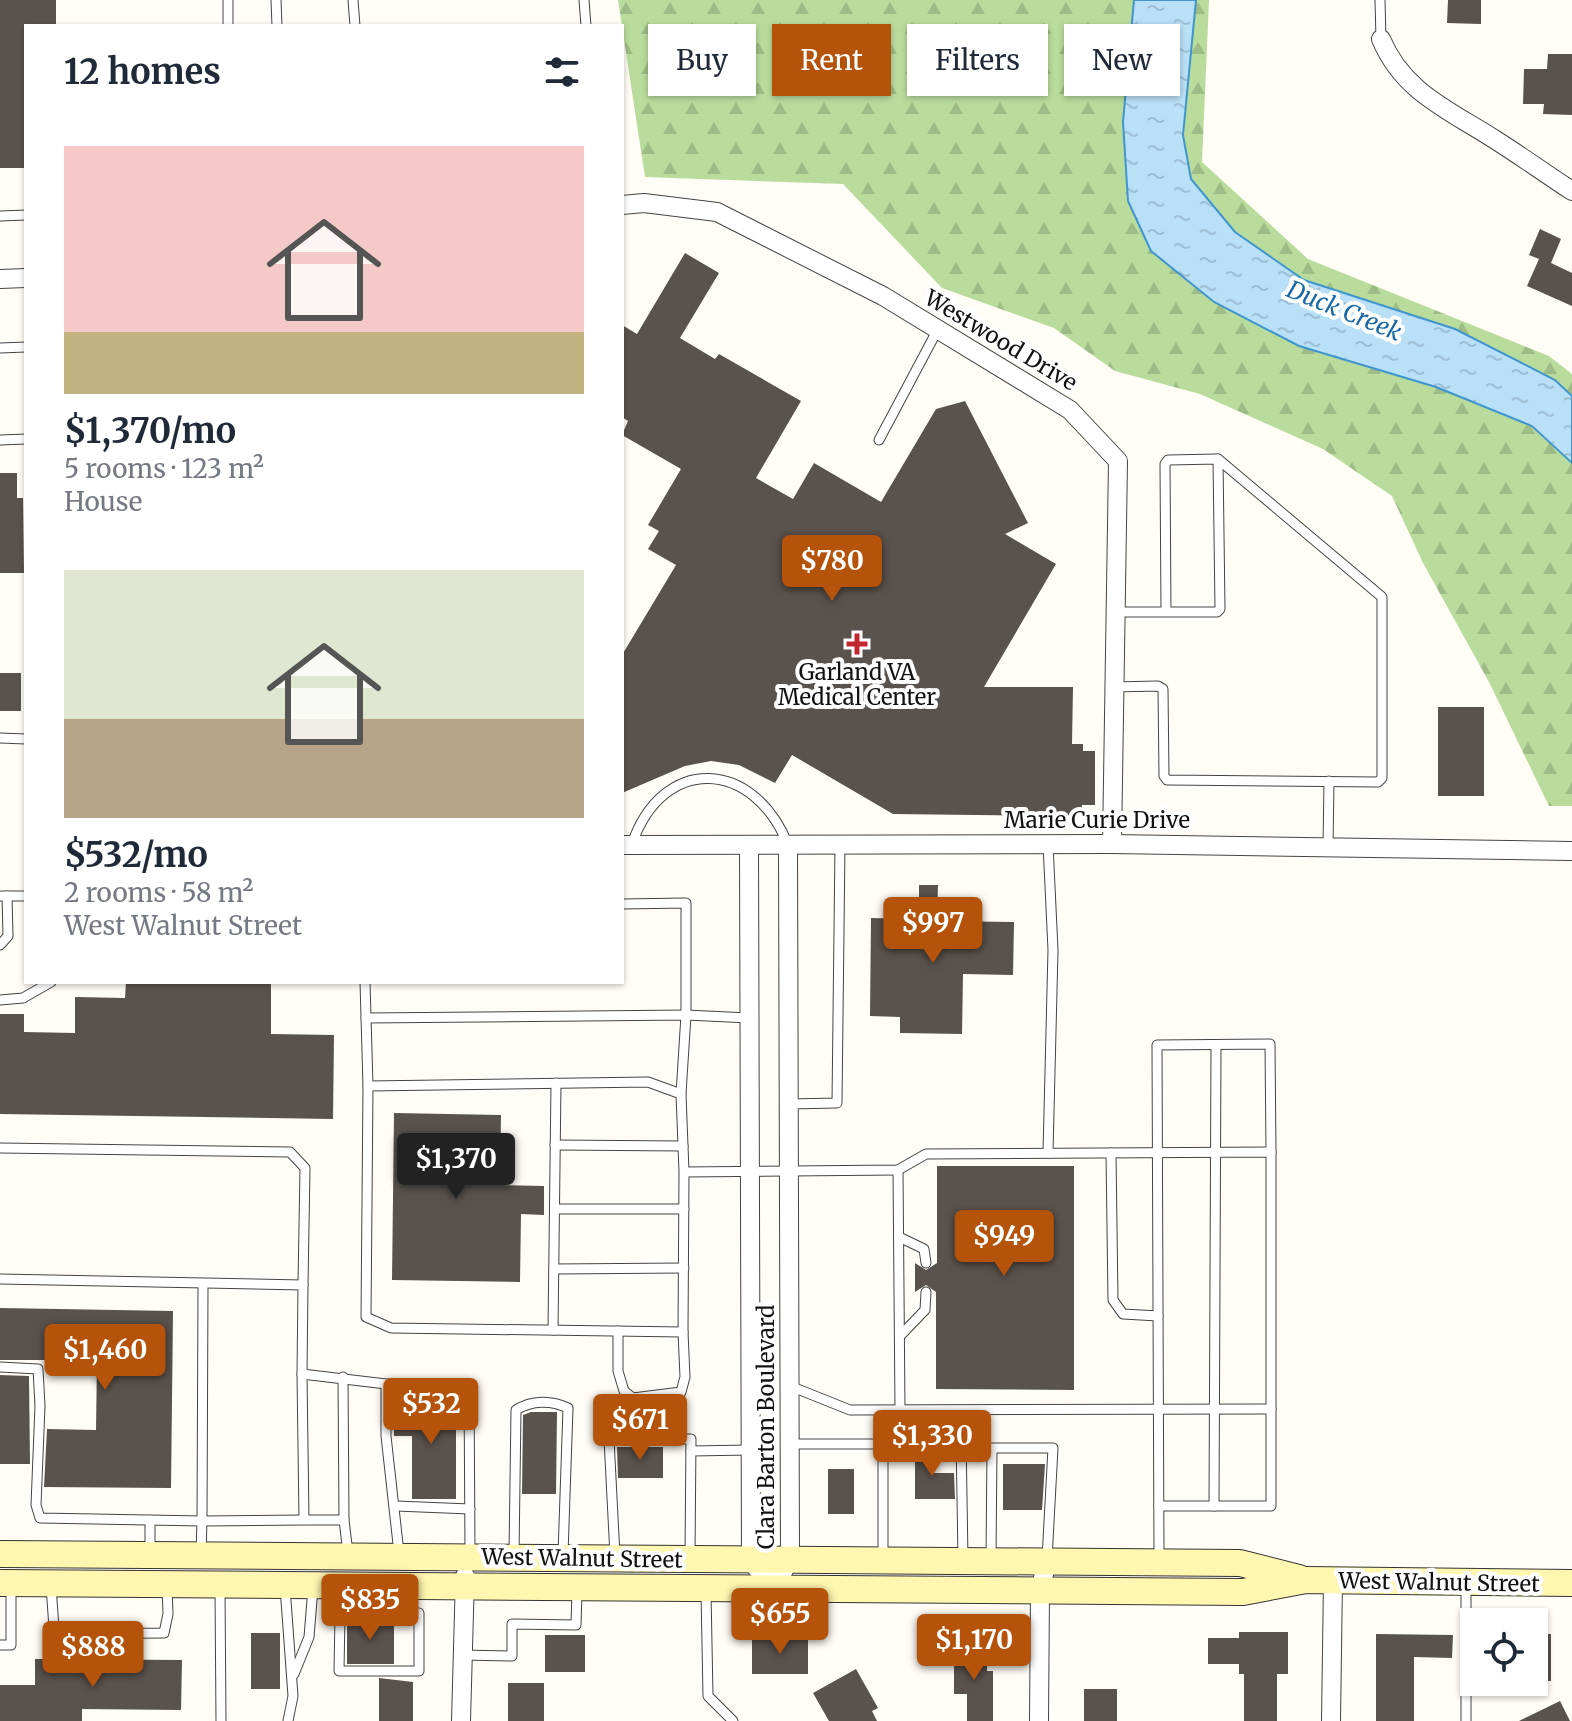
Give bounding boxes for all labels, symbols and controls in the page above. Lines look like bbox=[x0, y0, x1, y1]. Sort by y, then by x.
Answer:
chip: Buy bbox=[648, 24, 756, 96]
chip: Rent bbox=[772, 24, 891, 96]
chip: Filters bbox=[907, 24, 1048, 96]
chip: New bbox=[1064, 24, 1180, 96]
icon: filters bbox=[540, 50, 584, 94]
text: 12 homes bbox=[64, 51, 221, 93]
icon: home bbox=[252, 198, 396, 342]
water label: Duck Creek bbox=[1281, 273, 1406, 348]
street label: Westwood Drive bbox=[919, 283, 1082, 397]
text: $1,370/mo bbox=[64, 410, 236, 452]
text: 5 rooms · 123 m² bbox=[64, 452, 264, 485]
text: House bbox=[64, 485, 142, 518]
pin: $780 bbox=[785, 535, 879, 603]
text: $780 bbox=[800, 544, 864, 577]
icon: home bbox=[252, 622, 396, 766]
marker: Garland VA Medical Center bbox=[846, 633, 868, 655]
place label: Garland VA Medical Center bbox=[778, 658, 936, 711]
street label: Marie Curie Drive bbox=[1004, 806, 1190, 834]
text: $532/mo bbox=[64, 834, 208, 876]
text: 2 rooms · 58 m² bbox=[64, 876, 253, 909]
pin: $997 bbox=[886, 897, 980, 965]
text: $997 bbox=[901, 906, 965, 939]
text: West Walnut Street bbox=[64, 909, 302, 942]
pin: $1,370 bbox=[391, 1133, 521, 1201]
text: $1,370 bbox=[415, 1142, 497, 1175]
pin: $949 bbox=[957, 1210, 1051, 1278]
text: $949 bbox=[973, 1219, 1035, 1252]
street label: Clara Barton Boulevard bbox=[752, 1305, 780, 1549]
pin: $1,460 bbox=[40, 1324, 170, 1392]
text: $1,460 bbox=[63, 1333, 147, 1366]
pin: $532 bbox=[384, 1378, 478, 1446]
text: $532 bbox=[401, 1387, 461, 1420]
pin: $671 bbox=[593, 1394, 687, 1462]
text: $671 bbox=[611, 1403, 669, 1436]
pin: $1,330 bbox=[867, 1410, 997, 1478]
text: $1,330 bbox=[891, 1419, 973, 1452]
street label: West Walnut Street bbox=[480, 1542, 683, 1574]
street label: West Walnut Street bbox=[1337, 1566, 1540, 1598]
pin: $835 bbox=[323, 1574, 417, 1642]
text: $835 bbox=[339, 1583, 401, 1616]
pin: $655 bbox=[733, 1588, 827, 1656]
text: $655 bbox=[749, 1597, 811, 1630]
map controls bbox=[1460, 1608, 1548, 1696]
button: locate bbox=[1460, 1608, 1548, 1696]
pin: $1,170 bbox=[909, 1614, 1039, 1682]
pin: $888 bbox=[46, 1621, 140, 1689]
text: $1,170 bbox=[935, 1623, 1013, 1656]
text: $888 bbox=[60, 1630, 126, 1663]

